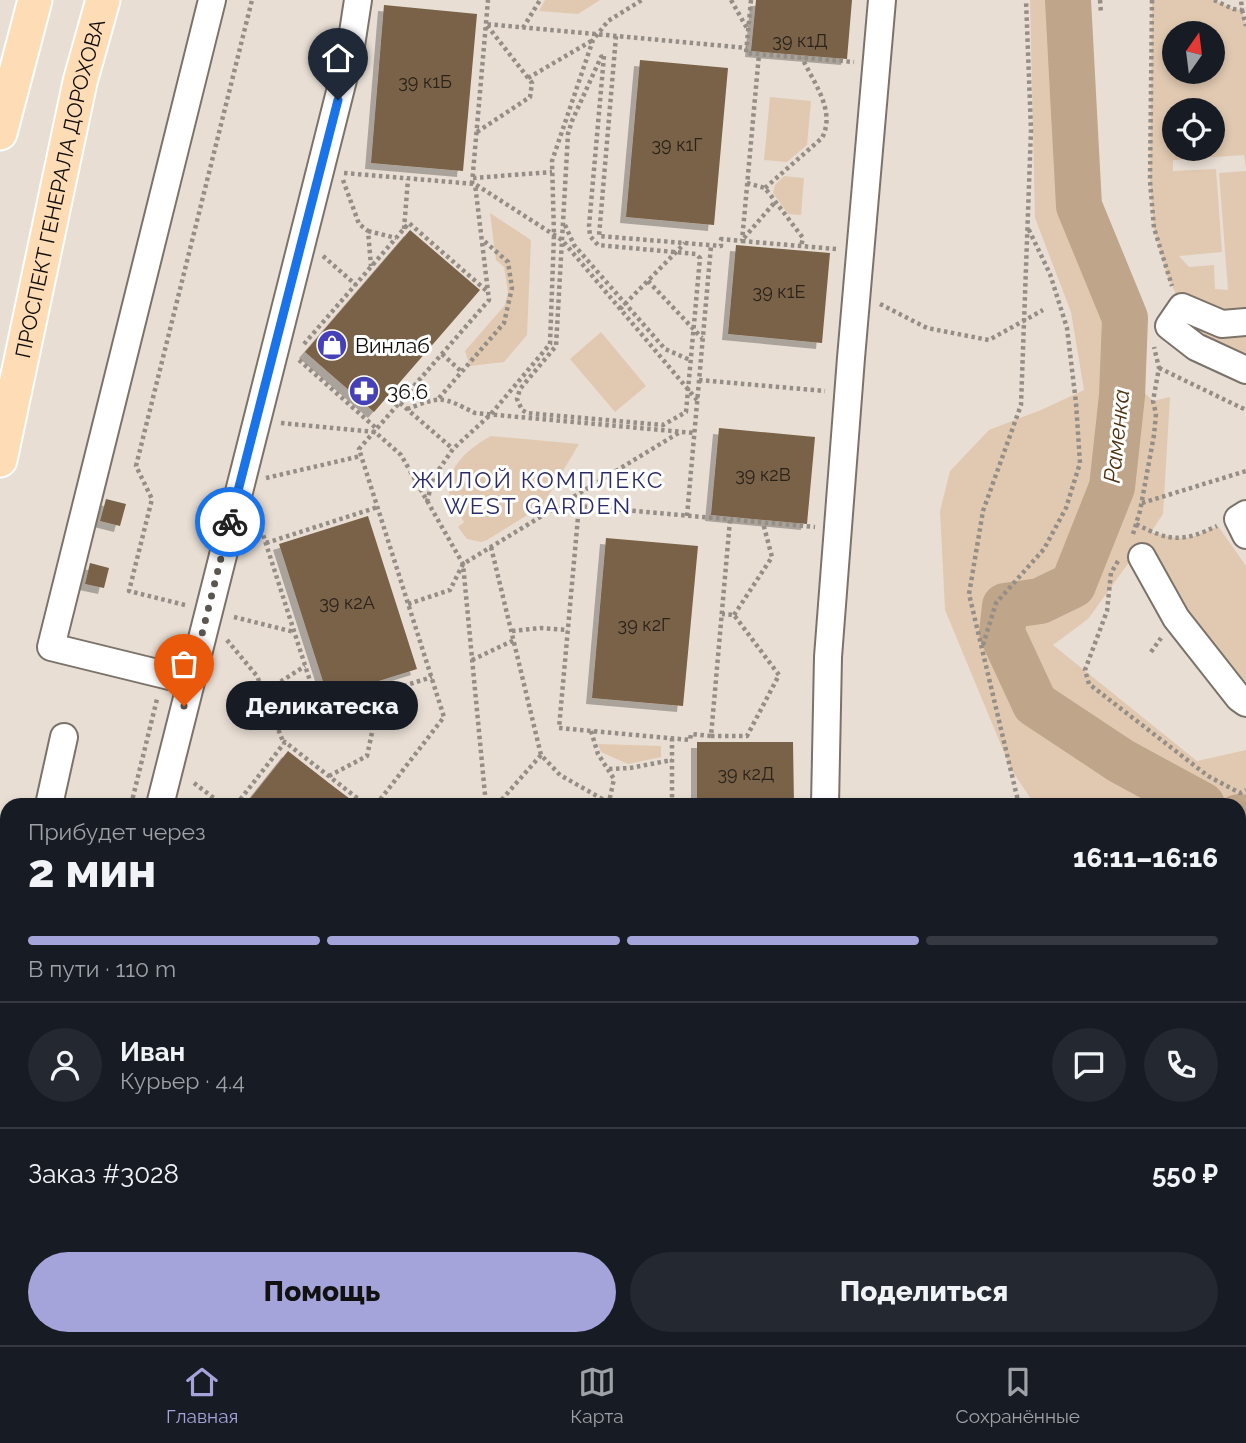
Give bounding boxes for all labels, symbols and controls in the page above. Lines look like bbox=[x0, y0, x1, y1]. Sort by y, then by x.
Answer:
street label: ПРОСПЕКТ ГЕНЕРАЛА ДОРОХОВА bbox=[9, 16, 110, 360]
north arrow bbox=[1162, 21, 1225, 84]
map controls bbox=[1162, 21, 1225, 161]
pin bbox=[308, 28, 368, 100]
house number: 39 к1Д bbox=[772, 30, 828, 51]
icon: home bbox=[319, 39, 357, 77]
house number: 39 к1Б bbox=[398, 71, 452, 92]
button: locate bbox=[1162, 98, 1225, 161]
house number: 39 к1Г bbox=[651, 134, 703, 155]
house number: 39 к1Е bbox=[753, 281, 805, 302]
shop icon: Винлаб bbox=[315, 328, 349, 362]
place label: Винлаб bbox=[355, 333, 430, 358]
pharmacy icon: 36,6 bbox=[347, 374, 381, 408]
place label: 36,6 bbox=[387, 379, 428, 404]
water label: Раменка bbox=[1098, 387, 1134, 484]
house number: 39 к2В bbox=[735, 464, 791, 485]
district label: ЖИЛОЙ КОМПЛЕКС WEST GARDEN bbox=[411, 466, 665, 519]
courier bbox=[195, 487, 265, 557]
icon: bike bbox=[211, 503, 249, 541]
house number: 39 к2А bbox=[319, 592, 375, 613]
house number: 39 к2Г bbox=[618, 614, 670, 635]
pin bbox=[154, 634, 214, 706]
icon: bag bbox=[165, 645, 203, 683]
callout: Деликатеска bbox=[226, 682, 418, 730]
text: Деликатеска bbox=[245, 692, 399, 719]
house number: 39 к2Д bbox=[718, 763, 774, 784]
text: Прибудет через bbox=[28, 818, 206, 845]
text: 16:11–16:16 bbox=[1073, 843, 1218, 873]
text: 2 мин bbox=[28, 844, 156, 898]
text: В пути · 110 m bbox=[28, 955, 176, 982]
button: person bbox=[28, 1028, 102, 1102]
button: chat bbox=[1052, 1028, 1126, 1102]
button: phone bbox=[1144, 1028, 1218, 1102]
text: Иван bbox=[120, 1037, 185, 1067]
text: Курьер · 4.4 bbox=[120, 1067, 245, 1094]
text: Заказ #3028 bbox=[28, 1159, 179, 1189]
text: 550 ₽ bbox=[1152, 1159, 1218, 1189]
button: Помощь bbox=[28, 1252, 616, 1332]
button: Поделиться bbox=[630, 1252, 1218, 1332]
tab: Главная bbox=[166, 1363, 238, 1427]
tab: Карта bbox=[570, 1363, 624, 1427]
tab: Сохранённые bbox=[956, 1363, 1080, 1427]

